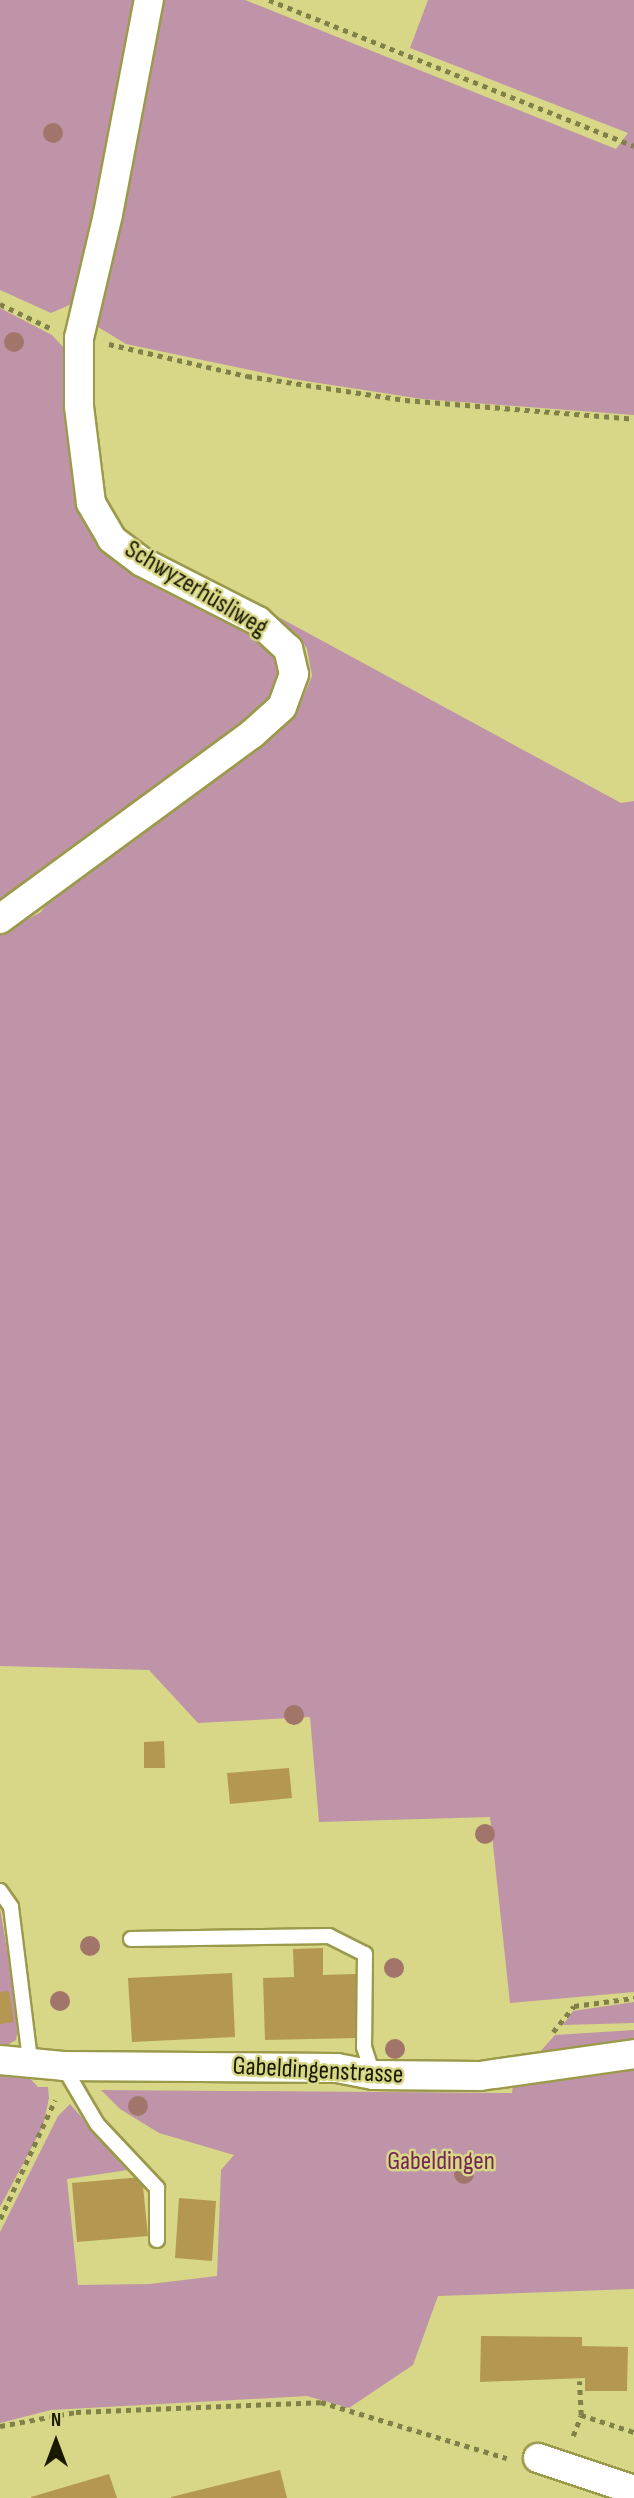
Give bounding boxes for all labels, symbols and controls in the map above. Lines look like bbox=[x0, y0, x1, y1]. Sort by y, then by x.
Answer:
street label: Schwyzerhüsliweg bbox=[119, 534, 273, 644]
street label: Gabeldingenstrasse bbox=[232, 2051, 404, 2091]
park label: Gabeldingen bbox=[387, 2146, 495, 2178]
north arrow bbox=[21, 2407, 91, 2477]
text: N bbox=[51, 2409, 61, 2432]

